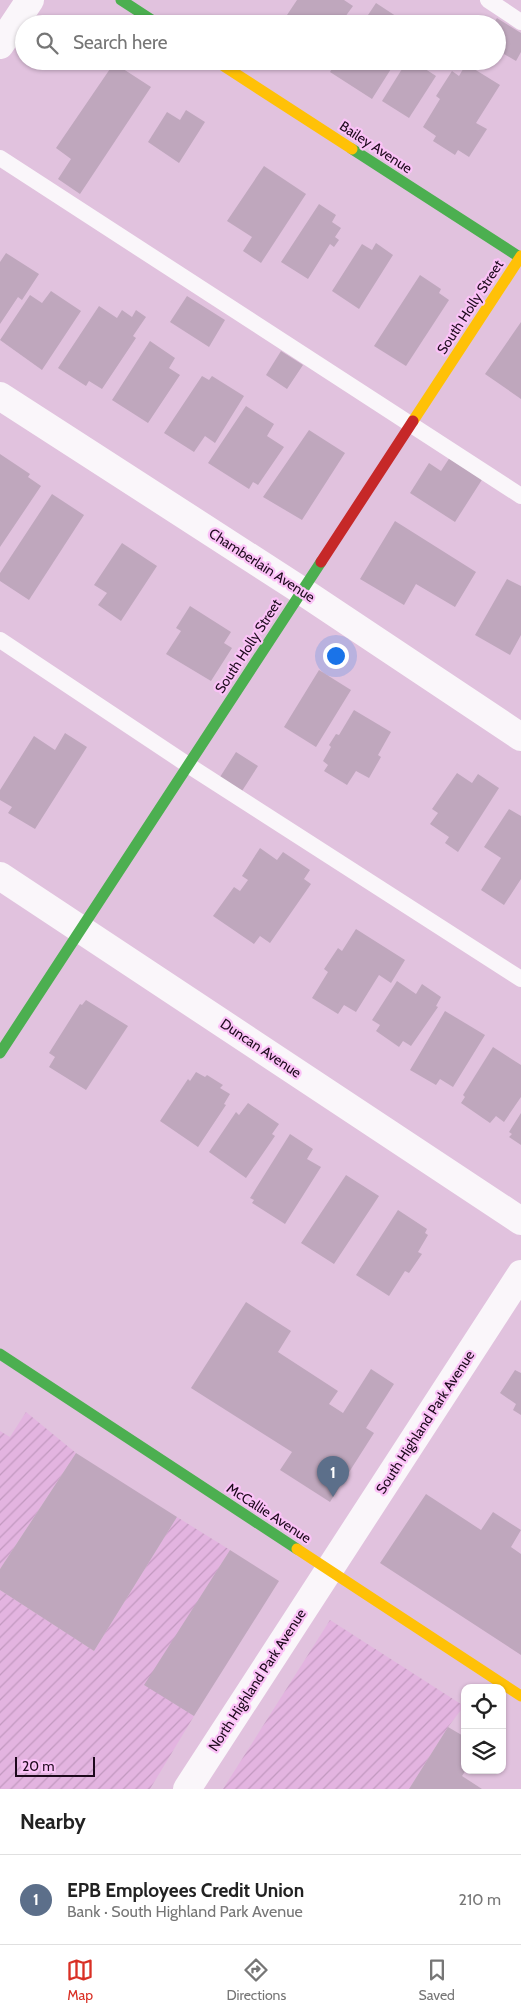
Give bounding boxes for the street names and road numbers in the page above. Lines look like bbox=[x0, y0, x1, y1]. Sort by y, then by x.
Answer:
street label: Bailey Avenue bbox=[336, 117, 416, 177]
street label: South Holly Street bbox=[433, 256, 507, 358]
street label: Chamberlain Avenue bbox=[206, 524, 318, 606]
street label: South Holly Street bbox=[211, 595, 285, 697]
street label: Duncan Avenue bbox=[217, 1014, 305, 1082]
street label: South Highland Park Avenue bbox=[372, 1347, 478, 1497]
street label: McCallie Avenue bbox=[223, 1479, 315, 1547]
street label: North Highland Park Avenue bbox=[204, 1605, 310, 1755]

